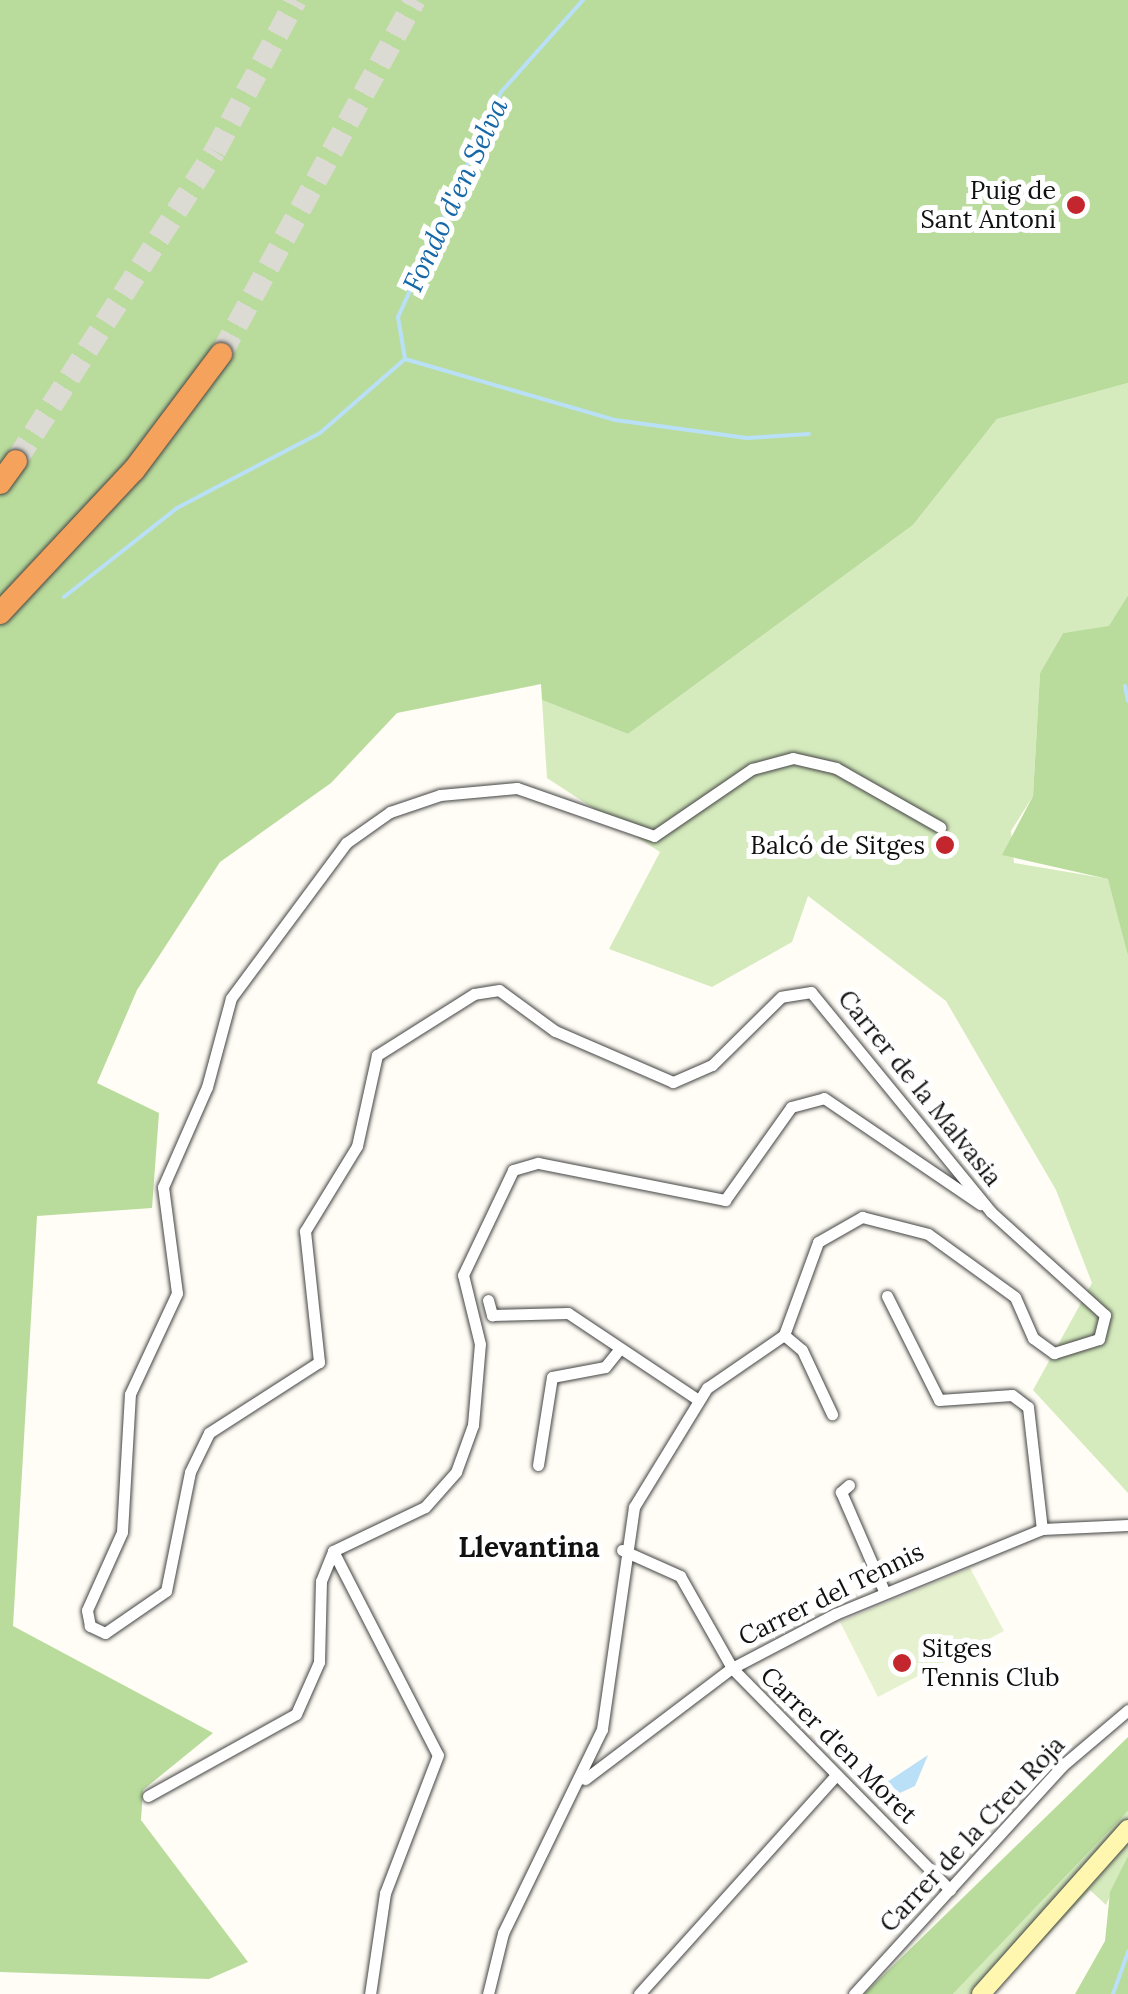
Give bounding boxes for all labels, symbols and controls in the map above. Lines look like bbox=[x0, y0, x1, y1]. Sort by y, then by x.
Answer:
water label: Fondo d'en Selva bbox=[396, 93, 514, 297]
place label: Puig de Sant Antoni bbox=[921, 176, 1056, 235]
marker: Puig de Sant Antoni bbox=[1065, 194, 1087, 216]
place label: Balcó de Sitges bbox=[750, 830, 925, 860]
marker: Balcó de Sitges bbox=[934, 834, 956, 856]
street label: Carrer de la Malvasia bbox=[832, 984, 1008, 1192]
district label: Llevantina bbox=[458, 1530, 600, 1564]
street label: Carrer del Tennis bbox=[734, 1536, 928, 1652]
place label: Sitges Tennis Club bbox=[922, 1634, 1060, 1693]
marker: Sitges Tennis Club bbox=[891, 1652, 913, 1674]
street label: Carrer d'en Moret bbox=[755, 1661, 923, 1829]
street label: Carrer de la Creu Roja bbox=[873, 1730, 1071, 1938]

